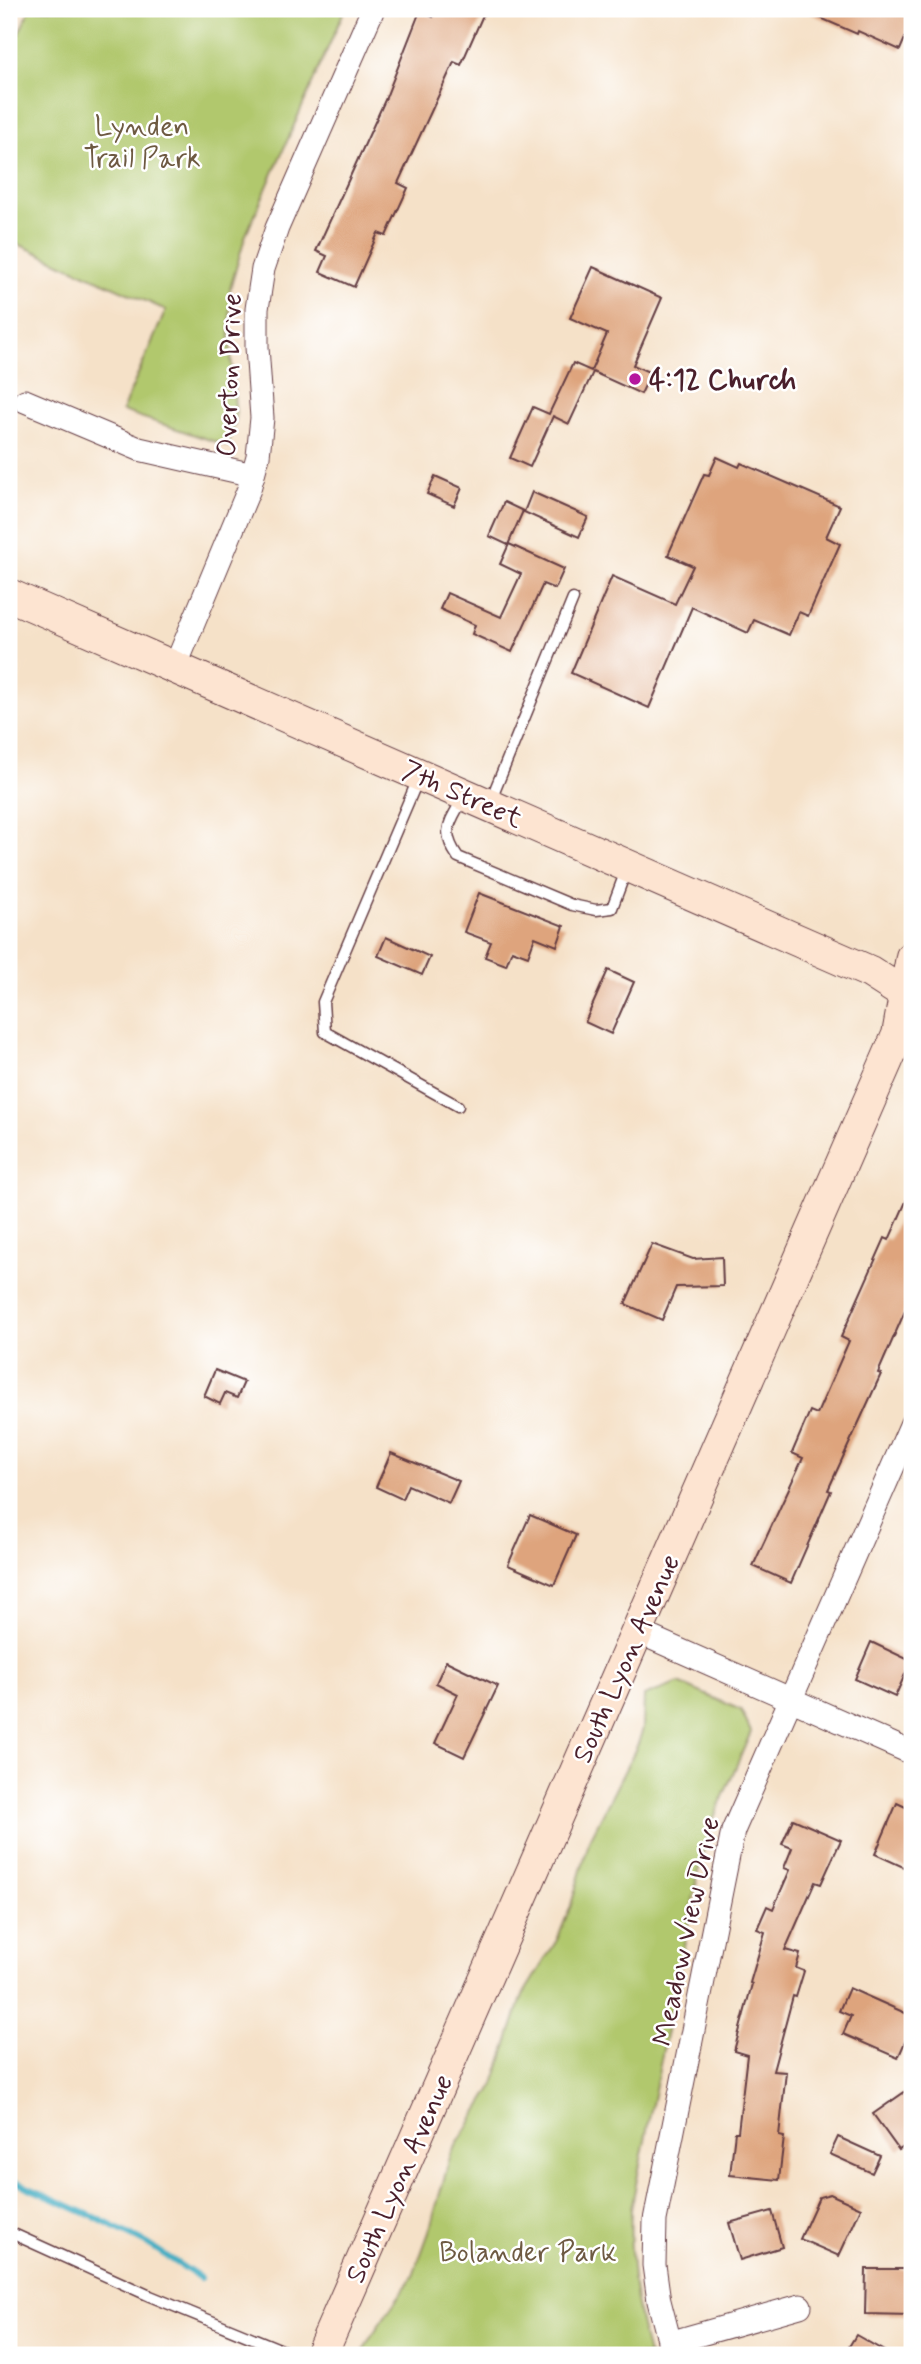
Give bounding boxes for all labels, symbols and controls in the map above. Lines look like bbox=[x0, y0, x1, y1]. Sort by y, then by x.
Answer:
park label: Lynden Trail Park bbox=[83, 109, 201, 178]
street label: Overton Drive bbox=[209, 293, 252, 458]
place label: 4:12 Church bbox=[649, 363, 796, 400]
marker: 4:12 Church bbox=[627, 371, 643, 387]
street label: 7th Street bbox=[396, 752, 529, 838]
street label: South Lyon Avenue bbox=[565, 1549, 690, 1769]
street label: Meadow View Drive bbox=[645, 1814, 730, 2050]
street label: South Lyon Avenue bbox=[338, 2069, 463, 2289]
park label: Bolander Park bbox=[439, 2235, 617, 2272]

